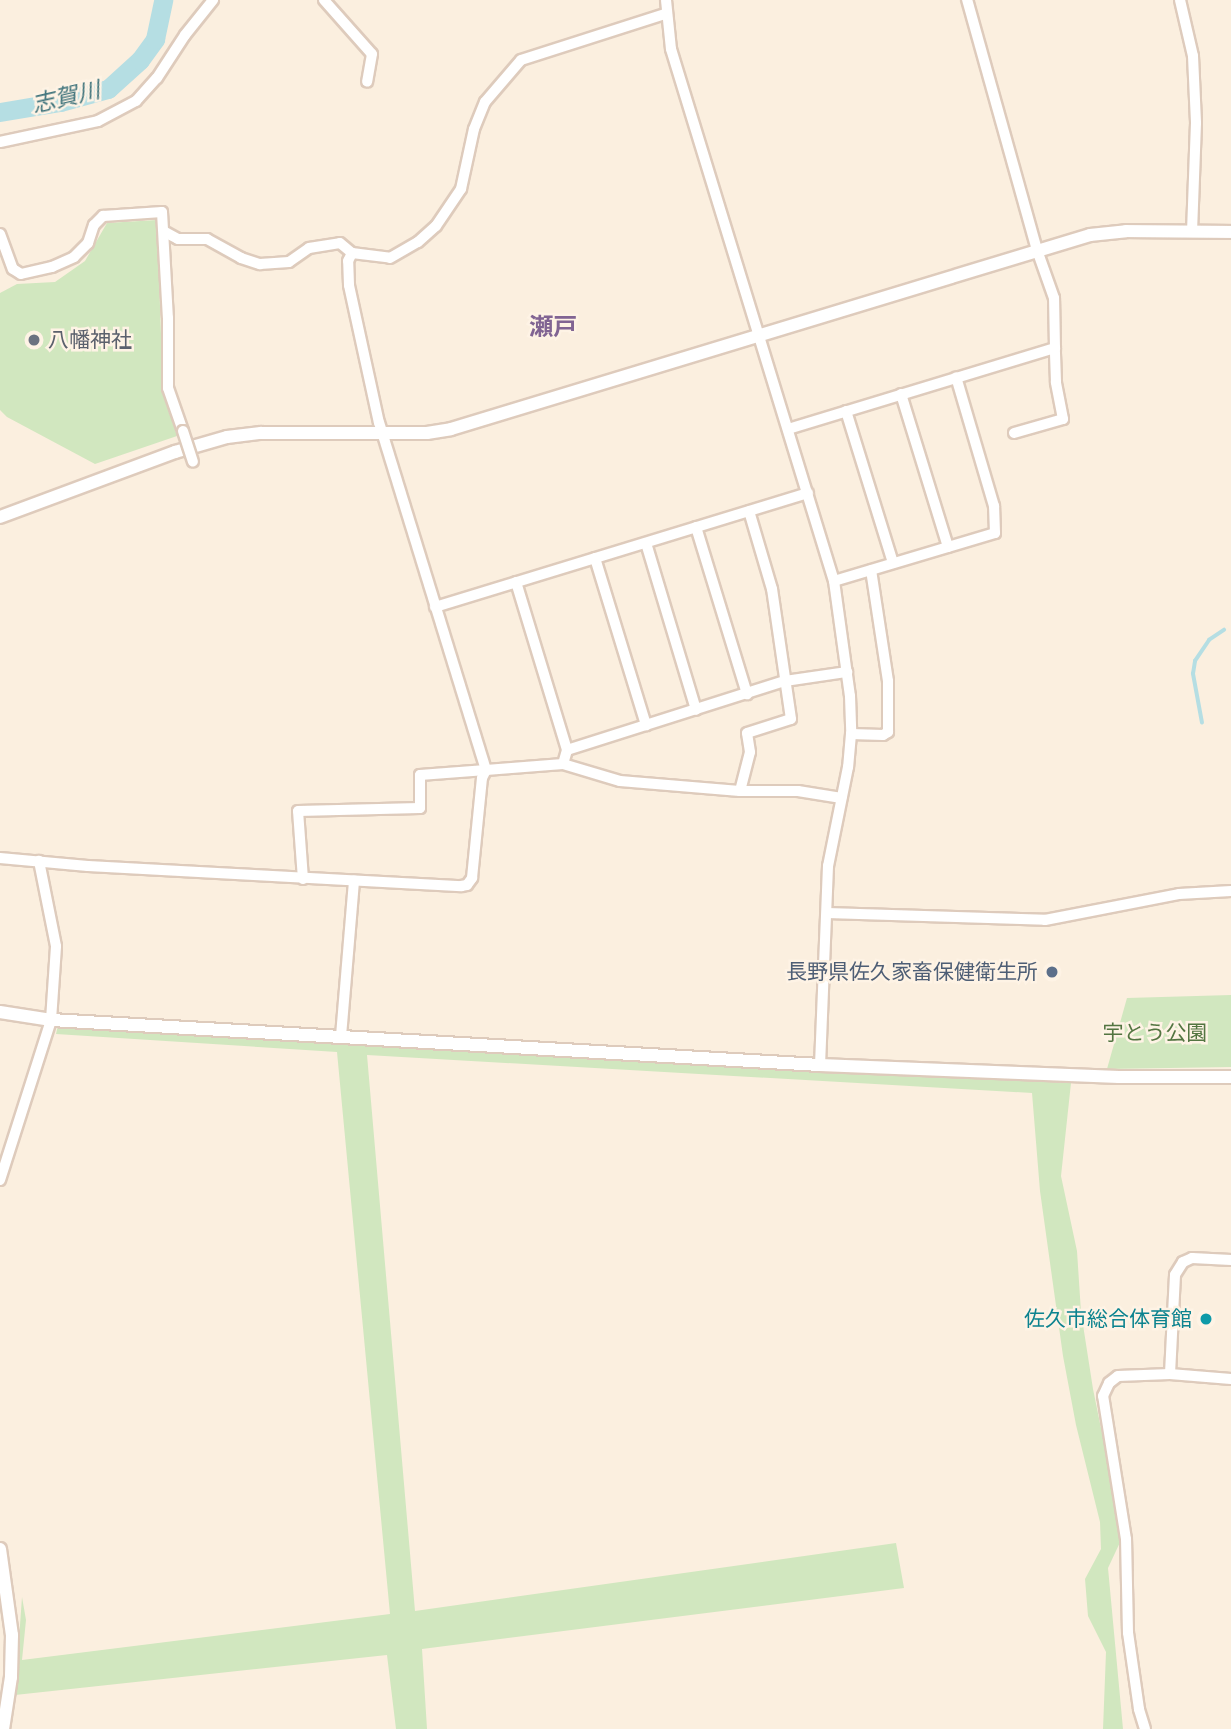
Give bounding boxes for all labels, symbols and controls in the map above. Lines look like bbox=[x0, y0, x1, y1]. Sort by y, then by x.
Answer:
water label: 志賀川 bbox=[29, 76, 103, 118]
district label: 瀬戸 bbox=[529, 313, 577, 341]
place label: 八幡神社 bbox=[48, 327, 132, 353]
marker: 八幡神社 bbox=[26, 332, 42, 348]
place label: 長野県佐久家畜保健衛生所 bbox=[786, 959, 1038, 985]
marker: 長野県佐久家畜保健衛生所 bbox=[1044, 964, 1060, 980]
park label: 宇とう公園 bbox=[1103, 1020, 1207, 1046]
place label: 佐久市総合体育館 bbox=[1024, 1306, 1192, 1332]
marker: 佐久市総合体育館 bbox=[1198, 1311, 1214, 1327]

